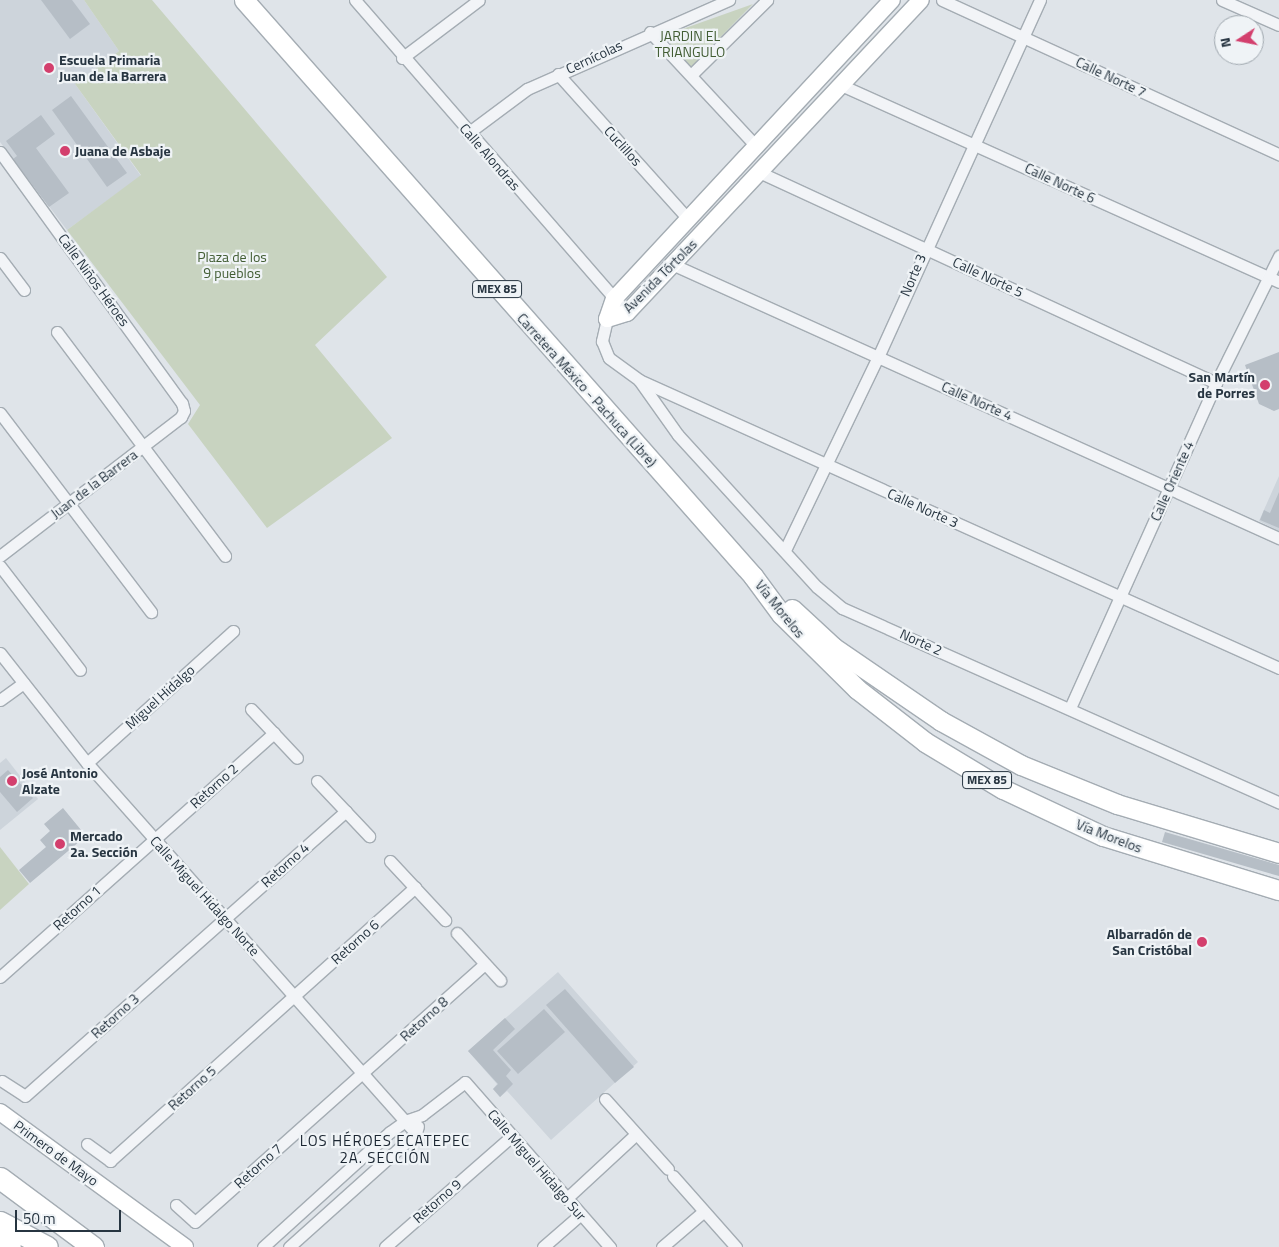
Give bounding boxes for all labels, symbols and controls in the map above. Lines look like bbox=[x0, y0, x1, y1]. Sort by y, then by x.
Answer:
north arrow bbox=[1214, 15, 1264, 65]
park label: JARDIN EL TRIANGULO bbox=[655, 28, 725, 60]
text: N bbox=[1214, 36, 1236, 50]
street label: Cernícolas bbox=[563, 37, 625, 77]
place label: Escuela Primaria Juan de la Barrera bbox=[59, 52, 166, 84]
street label: Calle Norte 7 bbox=[1073, 53, 1149, 101]
marker: Escuela Primaria Juan de la Barrera bbox=[43, 62, 55, 74]
street label: Calle Alondras bbox=[456, 120, 524, 194]
street label: Cuclillos bbox=[601, 123, 645, 169]
place label: Juana de Asbaje bbox=[75, 143, 171, 159]
marker: Juana de Asbaje bbox=[59, 145, 71, 157]
street label: Calle Norte 6 bbox=[1022, 159, 1098, 207]
street label: Calle Niños Héroes bbox=[55, 230, 133, 330]
street label: Avenida Tórtolas bbox=[620, 236, 700, 316]
park label: Plaza de los 9 pueblos bbox=[197, 249, 267, 282]
street label: Norte 3 bbox=[897, 251, 929, 299]
street label: Calle Norte 5 bbox=[950, 253, 1026, 301]
road number: MEX 85 bbox=[472, 280, 522, 298]
street label: Carretera México - Pachuca (Libre) bbox=[514, 310, 660, 470]
place label: San Martín de Porres bbox=[1189, 369, 1255, 402]
street label: Calle Norte 4 bbox=[939, 378, 1015, 424]
marker: San Martín de Porres bbox=[1259, 379, 1271, 391]
street label: Calle Oriente 4 bbox=[1147, 438, 1197, 524]
street label: Juan de la Barrera bbox=[47, 446, 141, 522]
street label: Calle Norte 3 bbox=[885, 485, 961, 531]
street label: Vía Morelos bbox=[752, 577, 808, 641]
street label: Norte 2 bbox=[897, 625, 945, 659]
street label: Miguel Hidalgo bbox=[122, 661, 198, 733]
street label: Retorno 2 bbox=[187, 760, 241, 812]
place label: José Antonio Alzate bbox=[22, 765, 98, 798]
road number: MEX 85 bbox=[962, 770, 1012, 790]
marker: José Antonio Alzate bbox=[6, 775, 18, 787]
street label: Vía Morelos bbox=[1074, 816, 1144, 856]
place label: Mercado 2a. Sección bbox=[70, 828, 138, 860]
street label: Calle Miguel Hidalgo Norte bbox=[147, 833, 263, 959]
marker: Mercado 2a. Sección bbox=[54, 838, 66, 850]
street label: Retorno 4 bbox=[258, 839, 312, 891]
street label: Retorno 1 bbox=[50, 882, 104, 934]
street label: Retorno 6 bbox=[328, 916, 382, 968]
place label: Albarradón de San Cristóbal bbox=[1107, 926, 1192, 959]
marker: Albarradón de San Cristóbal bbox=[1196, 936, 1208, 948]
street label: Retorno 3 bbox=[88, 990, 142, 1042]
street label: Retorno 8 bbox=[397, 993, 451, 1045]
street label: Retorno 5 bbox=[165, 1062, 219, 1114]
street label: Calle Miguel Hidalgo Sur bbox=[484, 1106, 590, 1224]
street label: Primero de Mayo bbox=[10, 1117, 102, 1189]
district label: LOS HÉROES ECATEPEC 2A. SECCIÓN bbox=[297, 1131, 473, 1166]
street label: Retorno 7 bbox=[231, 1140, 285, 1192]
street label: Retorno 9 bbox=[409, 1175, 465, 1227]
scale bar bbox=[18, 1200, 124, 1232]
text: 50 m bbox=[23, 1207, 56, 1230]

